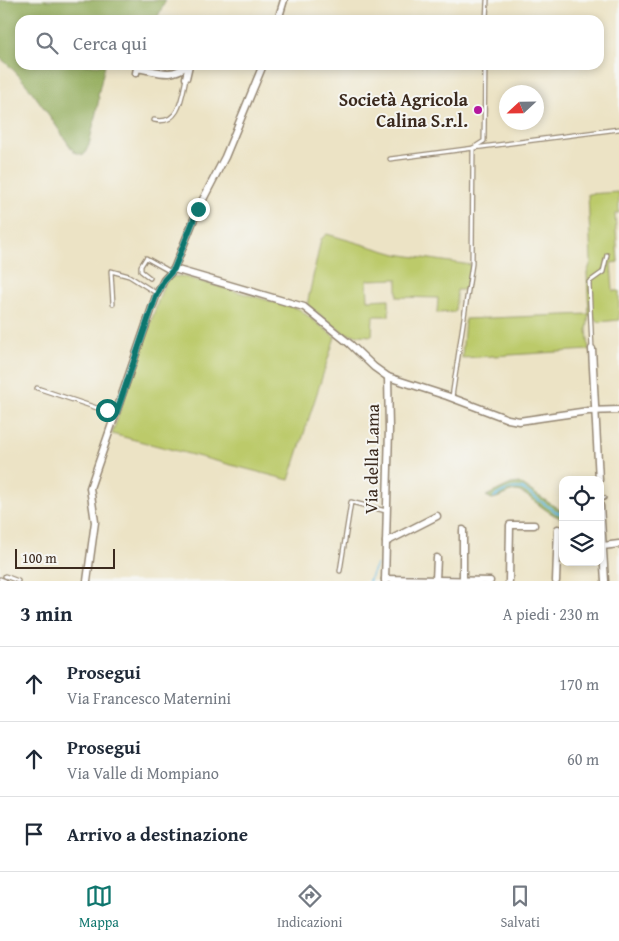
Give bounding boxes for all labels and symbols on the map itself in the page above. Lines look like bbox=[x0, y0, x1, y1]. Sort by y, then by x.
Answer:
north arrow bbox=[499, 85, 544, 130]
place label: Società Agricola Calina S.r.l. bbox=[339, 86, 469, 134]
marker: Società Agricola Calina S.r.l. bbox=[472, 104, 484, 116]
route end bbox=[187, 198, 210, 221]
route start bbox=[96, 399, 119, 422]
street label: Via della Lama bbox=[357, 403, 386, 514]
scale bar bbox=[15, 546, 115, 569]

